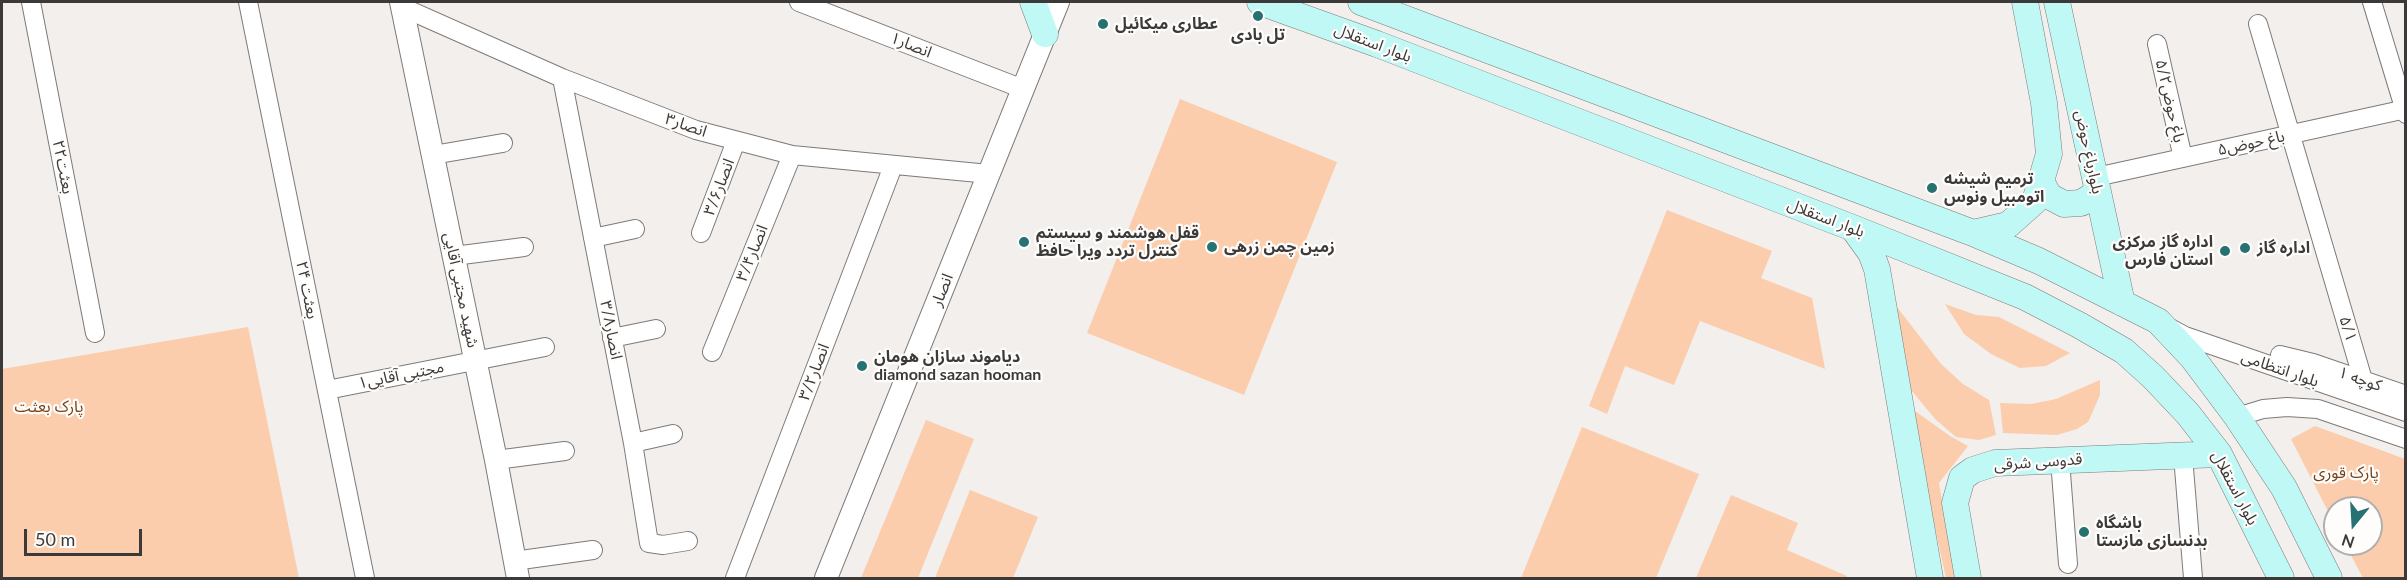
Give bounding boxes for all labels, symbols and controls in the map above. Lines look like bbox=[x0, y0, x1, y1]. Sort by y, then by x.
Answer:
marker: تل بادی bbox=[1251, 9, 1265, 23]
place label: عطاری میکائیل bbox=[1115, 14, 1218, 34]
marker: عطاری میکائیل bbox=[1096, 17, 1110, 31]
street label: بلوار استقلال bbox=[1332, 19, 1414, 67]
place label: تل بادی bbox=[1231, 25, 1285, 45]
street label: انصار۱ bbox=[887, 28, 935, 62]
street label: باغ حوض۵/۲ bbox=[2151, 58, 2189, 144]
street label: بلوارباغ حوض bbox=[2071, 108, 2107, 196]
street label: انصار۳ bbox=[663, 109, 709, 141]
street label: باغ حوض۵ bbox=[2216, 127, 2286, 159]
street label: بعثت۲۲ bbox=[48, 138, 78, 196]
street label: انصار۳/۶ bbox=[699, 156, 739, 218]
place label: ترمیم شیشه اتومبیل ونوس bbox=[1944, 169, 2044, 207]
marker: ترمیم شیشه اتومبیل ونوس bbox=[1925, 181, 1939, 195]
street label: بلوار استقلال bbox=[1785, 194, 1867, 242]
street label: انصار۳/۴ bbox=[732, 222, 772, 284]
place label: قفل هوشمند و سیستم کنترل تردد ویرا حافظ bbox=[1036, 223, 1199, 261]
street label: شهید مجتبی آقایی bbox=[439, 231, 483, 349]
place label: اداره گاز مرکزی استان فارس bbox=[2112, 232, 2213, 270]
marker: قفل هوشمند و سیستم کنترل تردد ویرا حافظ bbox=[1017, 235, 1031, 249]
place label: زمین چمن زرهی bbox=[1224, 237, 1335, 257]
place label: اداره گاز bbox=[2257, 238, 2310, 258]
marker: زمین چمن زرهی bbox=[1205, 240, 1219, 254]
marker: اداره گاز bbox=[2238, 241, 2252, 255]
marker: اداره گاز مرکزی استان فارس bbox=[2218, 244, 2232, 258]
street label: بعثت ۲۴ bbox=[292, 259, 322, 321]
street label: انصار bbox=[927, 271, 957, 309]
street label: انصار۳/۸ bbox=[596, 299, 626, 361]
street label: ۵/۱ bbox=[2335, 314, 2361, 344]
street label: انصار۳/۲ bbox=[794, 341, 834, 403]
place label: دیاموند سازان هومان diamond sazan hooman bbox=[874, 347, 1041, 385]
street label: بلوار انتظامی bbox=[2239, 347, 2321, 391]
street label: مجتبی آقایی۱ bbox=[356, 357, 446, 393]
marker: دیاموند سازان هومان diamond sazan hooman bbox=[855, 359, 869, 373]
street label: کوچه ۱ bbox=[2336, 363, 2384, 395]
park label: پارک بعثت bbox=[15, 397, 83, 417]
street label: بلوار استقلال bbox=[2207, 448, 2263, 528]
street label: قدوسی شرقی bbox=[1993, 449, 2083, 475]
park label: پارک قوری bbox=[2313, 463, 2379, 483]
north arrow bbox=[2323, 496, 2383, 556]
place label: باشگاه بدنسازی مازستا bbox=[2096, 513, 2208, 551]
scale bar bbox=[27, 517, 146, 555]
marker: باشگاه بدنسازی مازستا bbox=[2077, 525, 2091, 539]
text: 50 m bbox=[35, 528, 75, 550]
text: N bbox=[2339, 531, 2357, 553]

